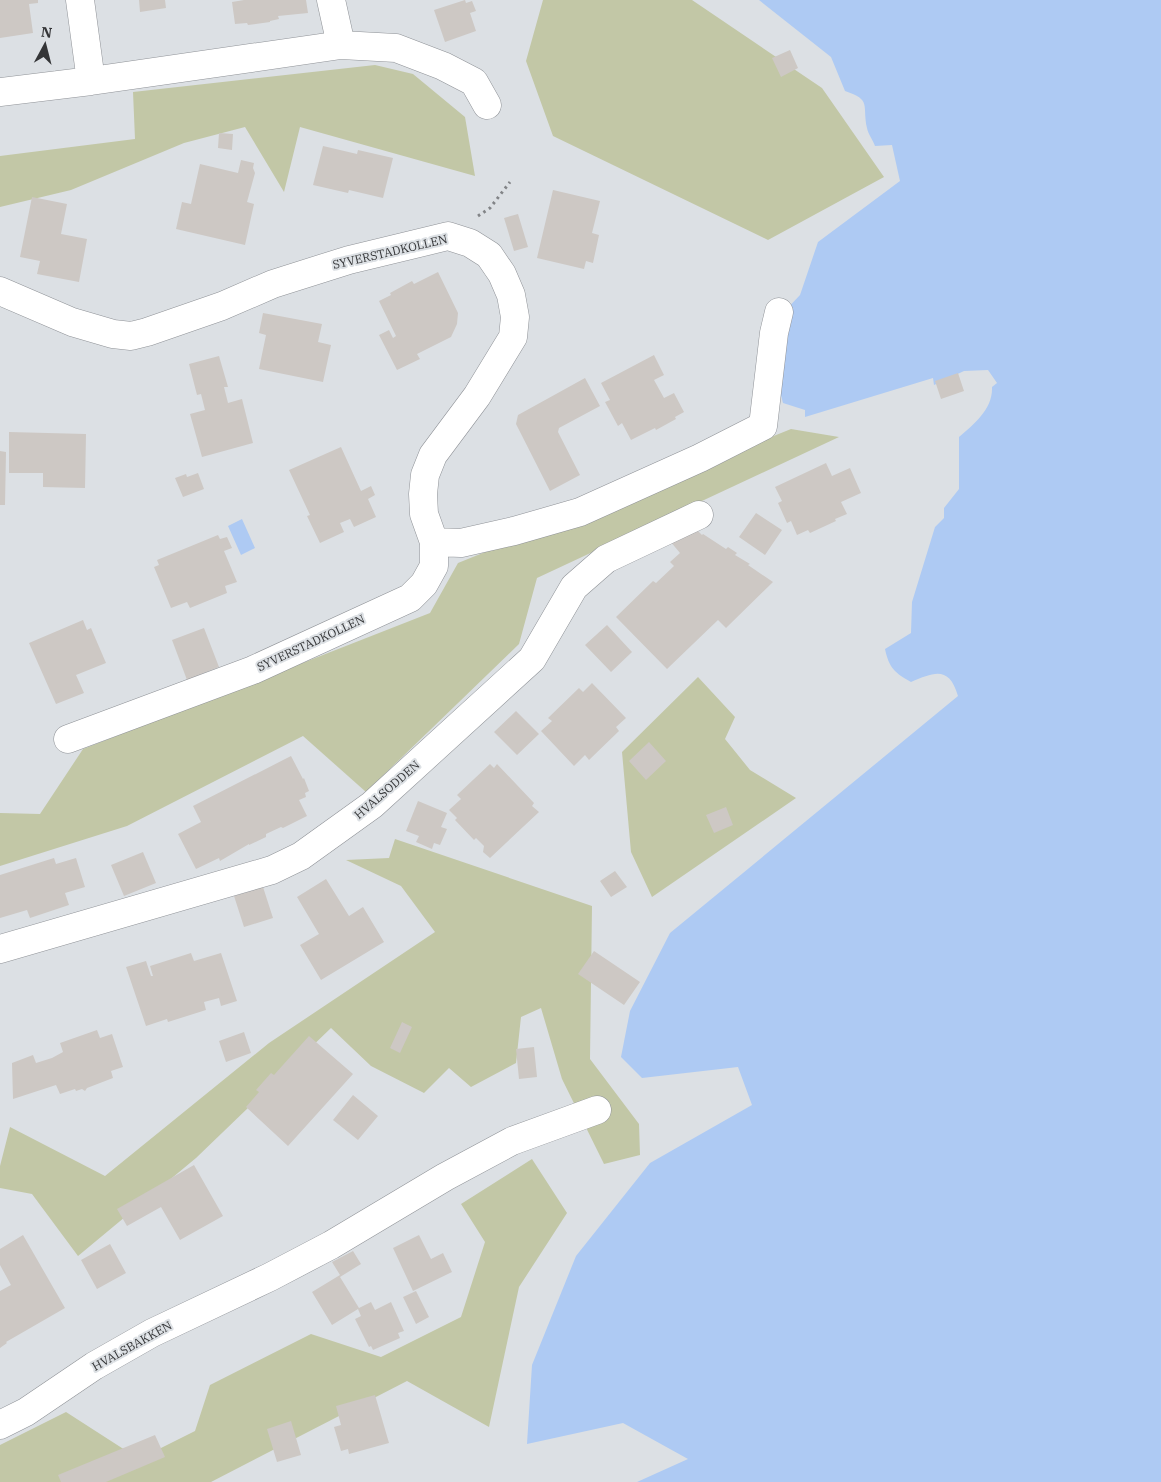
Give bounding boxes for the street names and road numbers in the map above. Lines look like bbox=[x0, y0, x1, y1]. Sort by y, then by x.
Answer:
street label: SYVERSTADKOLLEN bbox=[331, 231, 449, 272]
street label: SYVERSTADKOLLEN bbox=[255, 611, 367, 674]
street label: HVALSODDEN bbox=[351, 757, 422, 822]
street label: HVALSBAKKEN bbox=[89, 1317, 174, 1374]

